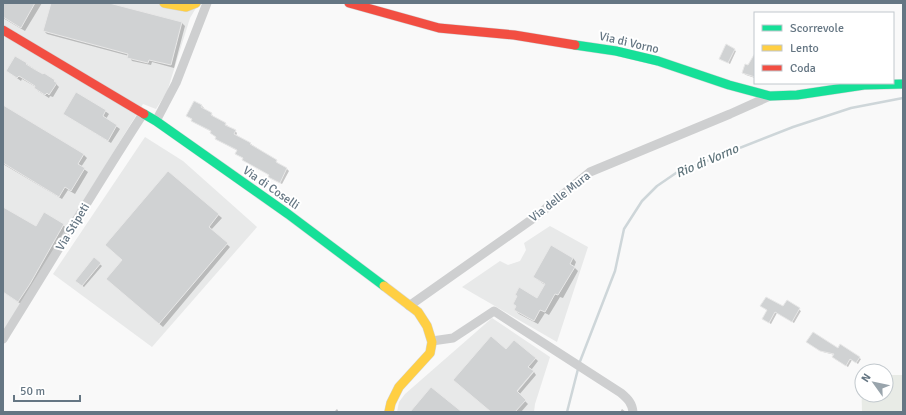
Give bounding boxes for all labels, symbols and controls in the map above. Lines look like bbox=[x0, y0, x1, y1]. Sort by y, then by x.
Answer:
legend bbox=[754, 12, 894, 84]
text: Scorrevole bbox=[790, 21, 844, 36]
street label: Via di Vorno bbox=[598, 29, 660, 57]
text: Lento bbox=[790, 41, 819, 56]
text: Coda bbox=[790, 61, 816, 76]
water label: Rio di Vorno bbox=[673, 140, 742, 181]
street label: Via di Coselli bbox=[240, 163, 302, 213]
street label: Via delle Mura bbox=[526, 169, 594, 225]
street label: Via Stipeti bbox=[53, 200, 93, 254]
north arrow bbox=[854, 363, 894, 403]
text: N bbox=[858, 371, 874, 385]
scale bar bbox=[14, 377, 80, 403]
text: 50 m bbox=[20, 384, 45, 399]

